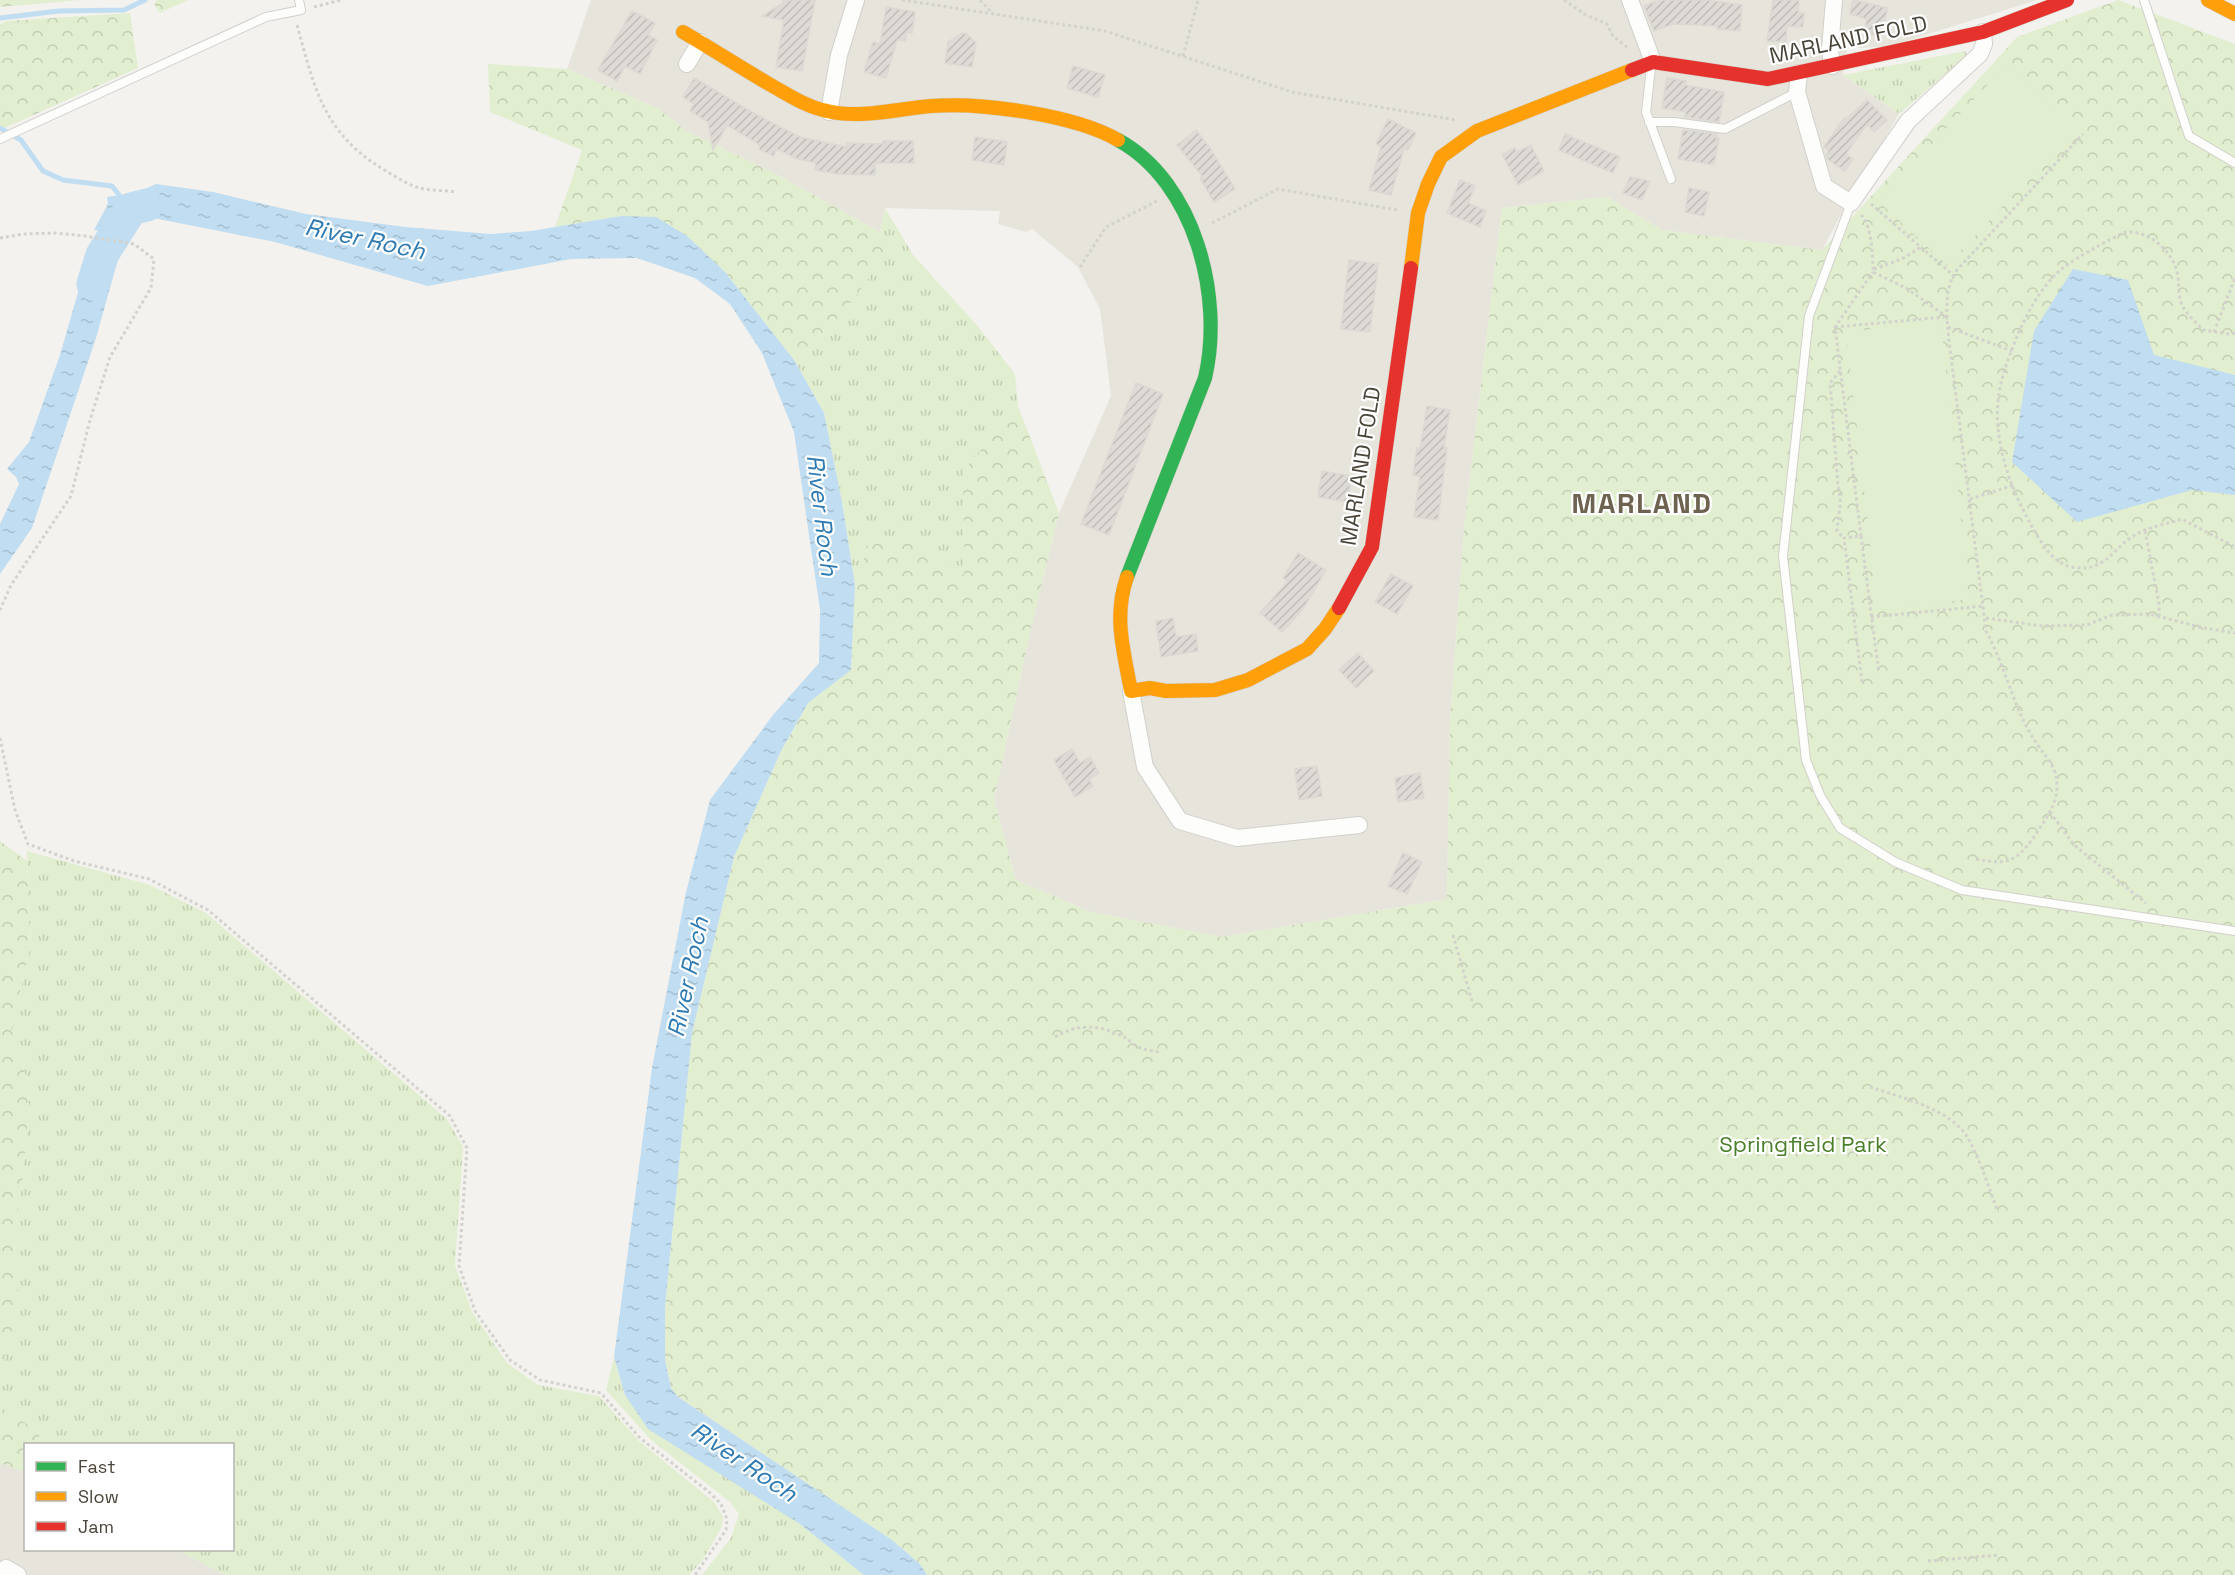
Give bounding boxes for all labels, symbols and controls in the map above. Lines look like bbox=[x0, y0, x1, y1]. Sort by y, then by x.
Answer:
street label: MARLAND FOLD bbox=[1767, 9, 1929, 69]
water label: River Roch bbox=[302, 211, 429, 267]
street label: MARLAND FOLD bbox=[1334, 385, 1386, 547]
water label: River Roch bbox=[800, 453, 845, 579]
district label: MARLAND bbox=[1572, 485, 1712, 521]
water label: River Roch bbox=[660, 913, 716, 1040]
park label: Springfield Park bbox=[1719, 1130, 1887, 1158]
water label: River Roch bbox=[685, 1415, 805, 1509]
legend bbox=[24, 1443, 234, 1551]
text: Fast bbox=[78, 1455, 115, 1478]
text: Slow bbox=[78, 1485, 119, 1508]
text: Jam bbox=[78, 1515, 114, 1538]

